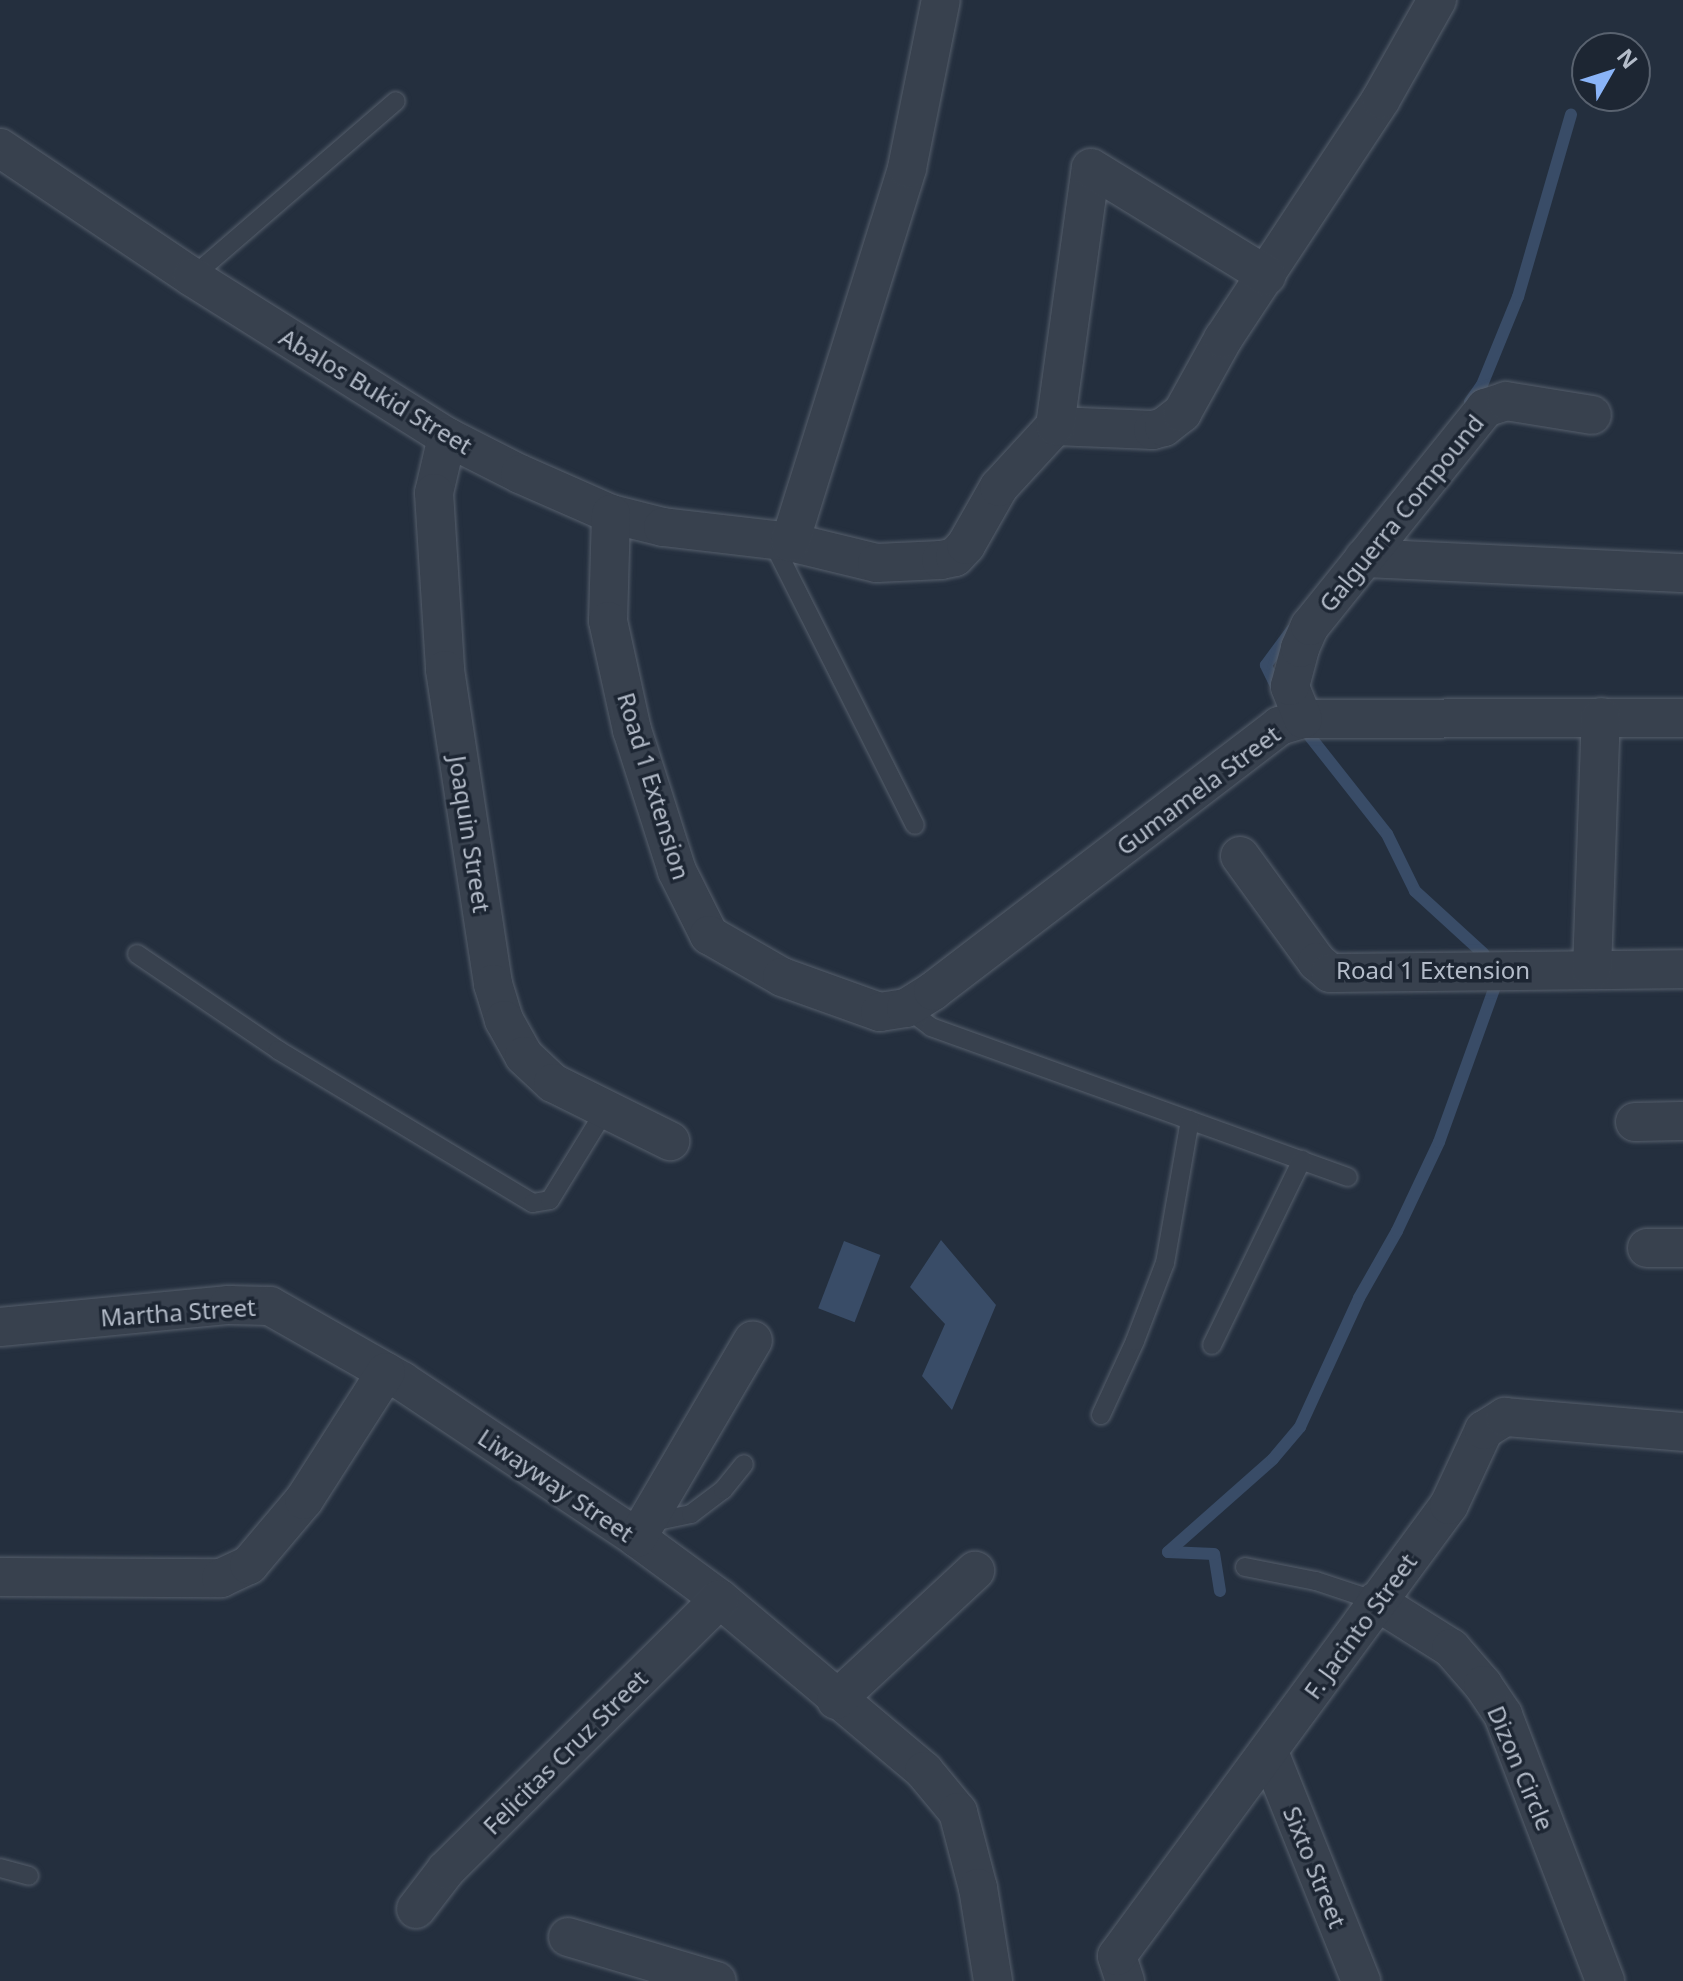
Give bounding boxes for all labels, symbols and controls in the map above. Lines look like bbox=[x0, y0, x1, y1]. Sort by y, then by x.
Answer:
north arrow bbox=[1571, 32, 1651, 112]
text: N bbox=[1611, 42, 1645, 75]
street label: Abalos Bukid Street bbox=[275, 322, 477, 460]
street label: Galguerra Compound bbox=[1313, 409, 1489, 617]
street label: Road 1 Extension bbox=[612, 689, 696, 883]
street label: Gumamela Street bbox=[1111, 719, 1285, 861]
street label: Joaquin Street bbox=[443, 754, 497, 914]
street label: Road 1 Extension bbox=[1336, 956, 1530, 984]
street label: Martha Street bbox=[100, 1292, 256, 1332]
street label: Liwayway Street bbox=[473, 1422, 639, 1548]
street label: F. Jacinto Street bbox=[1298, 1548, 1422, 1704]
street label: Felicitas Cruz Street bbox=[477, 1664, 653, 1840]
street label: Dizon Circle bbox=[1482, 1701, 1560, 1835]
street label: Sixto Street bbox=[1278, 1802, 1352, 1932]

